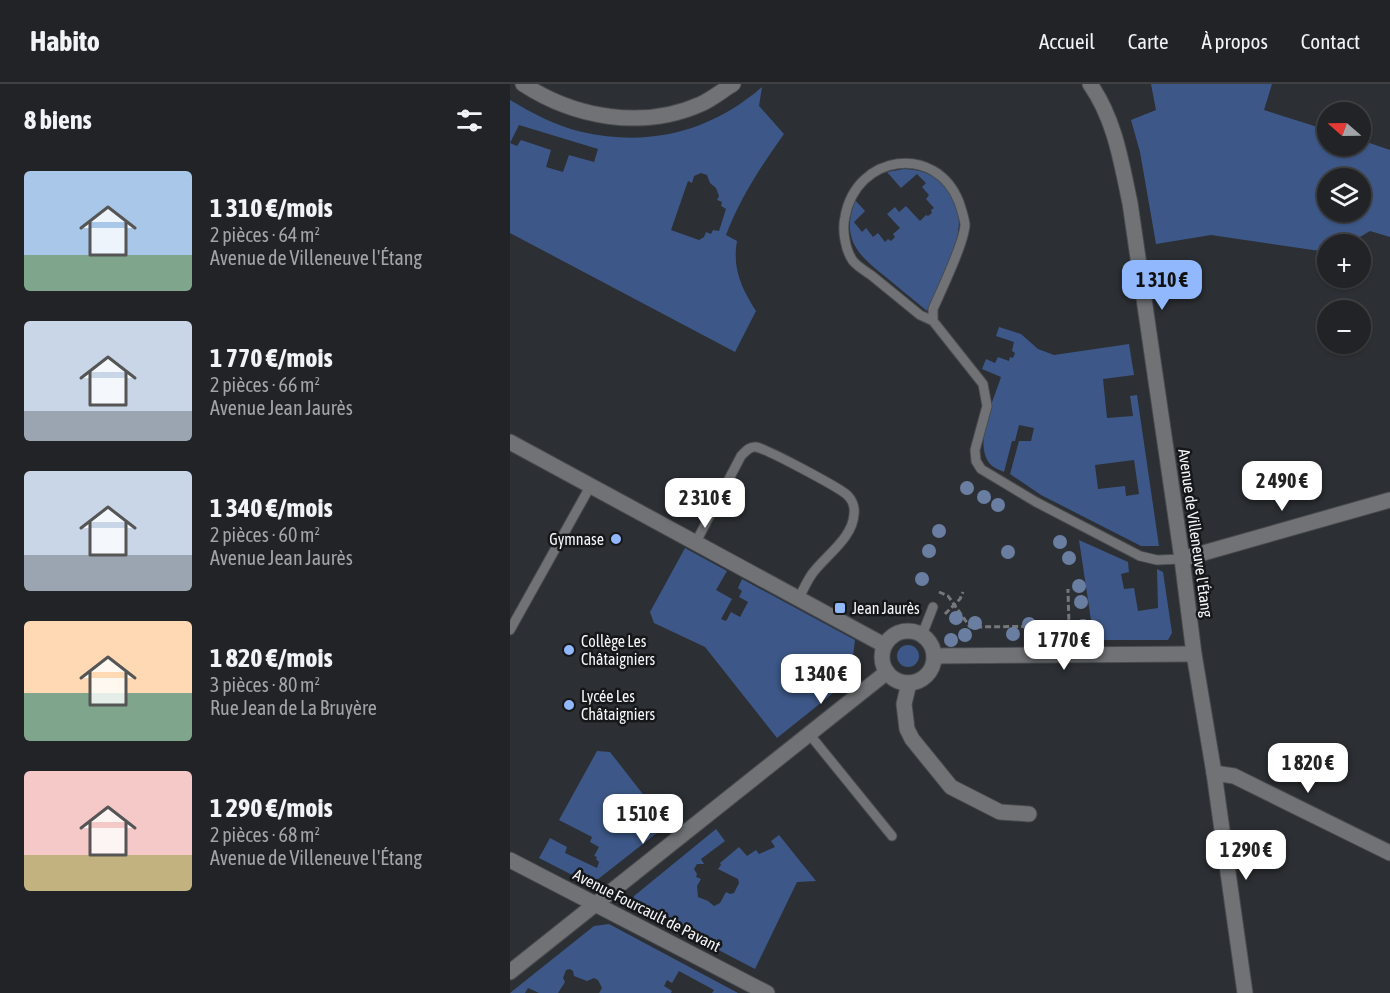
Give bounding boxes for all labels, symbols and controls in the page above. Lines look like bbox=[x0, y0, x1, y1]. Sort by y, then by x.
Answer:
text: Habito bbox=[30, 25, 100, 57]
text: Accueil bbox=[1039, 29, 1095, 53]
text: Carte bbox=[1128, 29, 1168, 53]
text: À propos bbox=[1201, 29, 1268, 53]
text: Contact bbox=[1301, 29, 1360, 53]
north arrow bbox=[1317, 102, 1371, 156]
map controls bbox=[1317, 102, 1371, 354]
icon: filters bbox=[453, 104, 486, 137]
text: 8 biens bbox=[24, 105, 92, 135]
button: layers bbox=[1317, 168, 1371, 222]
text: 1 310 €/mois bbox=[210, 193, 333, 223]
icon: home bbox=[72, 195, 144, 267]
text: 2 pièces · 64 m² bbox=[210, 223, 320, 246]
button: + bbox=[1317, 234, 1371, 288]
text: Avenue de Villeneuve l'Étang bbox=[210, 246, 422, 269]
pin: 1 310 € bbox=[1107, 260, 1217, 311]
text: 1 310 € bbox=[1136, 268, 1188, 291]
button: − bbox=[1317, 300, 1371, 354]
text: 1 770 €/mois bbox=[210, 343, 333, 373]
icon: home bbox=[72, 345, 144, 417]
text: 2 pièces · 66 m² bbox=[210, 373, 320, 396]
text: Avenue Jean Jaurès bbox=[210, 396, 353, 419]
street label: Avenue de Villeneuve l'Étang bbox=[1174, 448, 1217, 618]
pin: 2 490 € bbox=[1227, 461, 1337, 512]
text: 2 490 € bbox=[1256, 469, 1308, 492]
pin: 2 310 € bbox=[650, 478, 760, 529]
text: 2 310 € bbox=[679, 486, 731, 509]
text: 1 340 €/mois bbox=[210, 493, 333, 523]
icon: home bbox=[72, 495, 144, 567]
text: 2 pièces · 60 m² bbox=[210, 523, 320, 546]
place label: Gymnase bbox=[549, 530, 604, 549]
marker: Gymnase bbox=[609, 532, 623, 546]
text: Avenue Jean Jaurès bbox=[210, 546, 353, 569]
place label: Jean Jaurès bbox=[852, 599, 920, 617]
marker: Jean Jaurès bbox=[833, 601, 847, 615]
pin: 1 770 € bbox=[1009, 620, 1119, 671]
text: 1 770 € bbox=[1038, 628, 1090, 651]
place label: Collège Les Châtaigniers bbox=[581, 632, 655, 669]
text: 1 820 €/mois bbox=[210, 643, 333, 673]
marker: Collège Les Châtaigniers bbox=[562, 643, 576, 657]
icon: home bbox=[72, 645, 144, 717]
pin: 1 340 € bbox=[766, 654, 876, 705]
text: 1 340 € bbox=[795, 662, 847, 685]
text: 3 pièces · 80 m² bbox=[210, 673, 320, 696]
place label: Lycée Les Châtaigniers bbox=[581, 687, 655, 724]
text: Rue Jean de La Bruyère bbox=[210, 696, 377, 719]
marker: Lycée Les Châtaigniers bbox=[562, 698, 576, 712]
pin: 1 820 € bbox=[1253, 743, 1363, 794]
text: 1 820 € bbox=[1282, 751, 1334, 774]
text: 1 290 €/mois bbox=[210, 793, 333, 823]
pin: 1 510 € bbox=[588, 794, 698, 845]
icon: home bbox=[72, 795, 144, 867]
text: 1 510 € bbox=[617, 802, 669, 825]
text: 2 pièces · 68 m² bbox=[210, 823, 320, 846]
pin: 1 290 € bbox=[1191, 830, 1301, 881]
text: 1 290 € bbox=[1220, 838, 1272, 861]
text: Avenue de Villeneuve l'Étang bbox=[210, 846, 422, 869]
street label: Avenue Fourcault de Pavant bbox=[570, 865, 724, 955]

